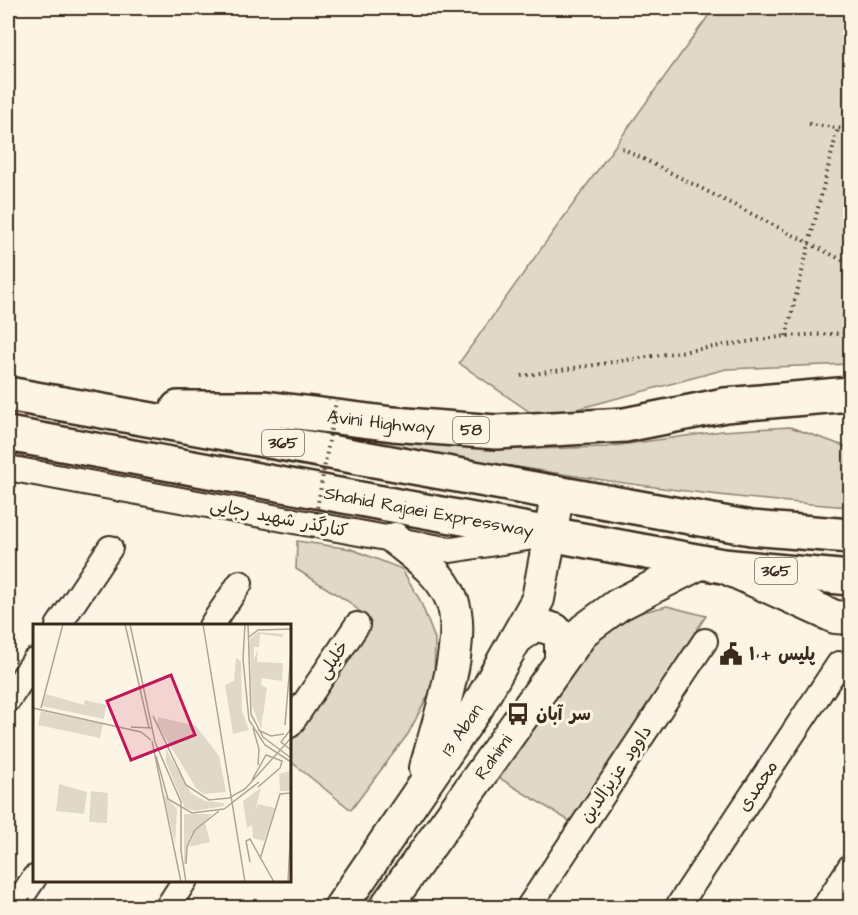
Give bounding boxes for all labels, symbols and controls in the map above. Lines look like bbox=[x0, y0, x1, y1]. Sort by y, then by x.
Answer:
street label: Avini Highway bbox=[326, 403, 436, 441]
road number: 58 bbox=[453, 417, 489, 443]
road number: 365 bbox=[262, 430, 304, 456]
street label: Shahid Rajaei Expressway bbox=[322, 480, 536, 544]
street label: کنارگذر شهید رجایی bbox=[208, 492, 350, 544]
road number: 365 bbox=[755, 558, 797, 584]
inset map bbox=[33, 624, 291, 882]
street label: خلیلی bbox=[311, 636, 355, 684]
public building icon: پلیس +۱۰ bbox=[718, 641, 744, 667]
place label: پلیس +۱۰ bbox=[749, 642, 816, 667]
street label: 13 Aban bbox=[435, 698, 489, 761]
bus stop icon: سر آبان bbox=[505, 701, 531, 727]
place label: سر آبان bbox=[536, 702, 591, 727]
street label: داوود عزیزالدین bbox=[574, 720, 658, 828]
street label: Rahimi bbox=[468, 729, 518, 785]
street label: محمدی bbox=[732, 755, 784, 817]

